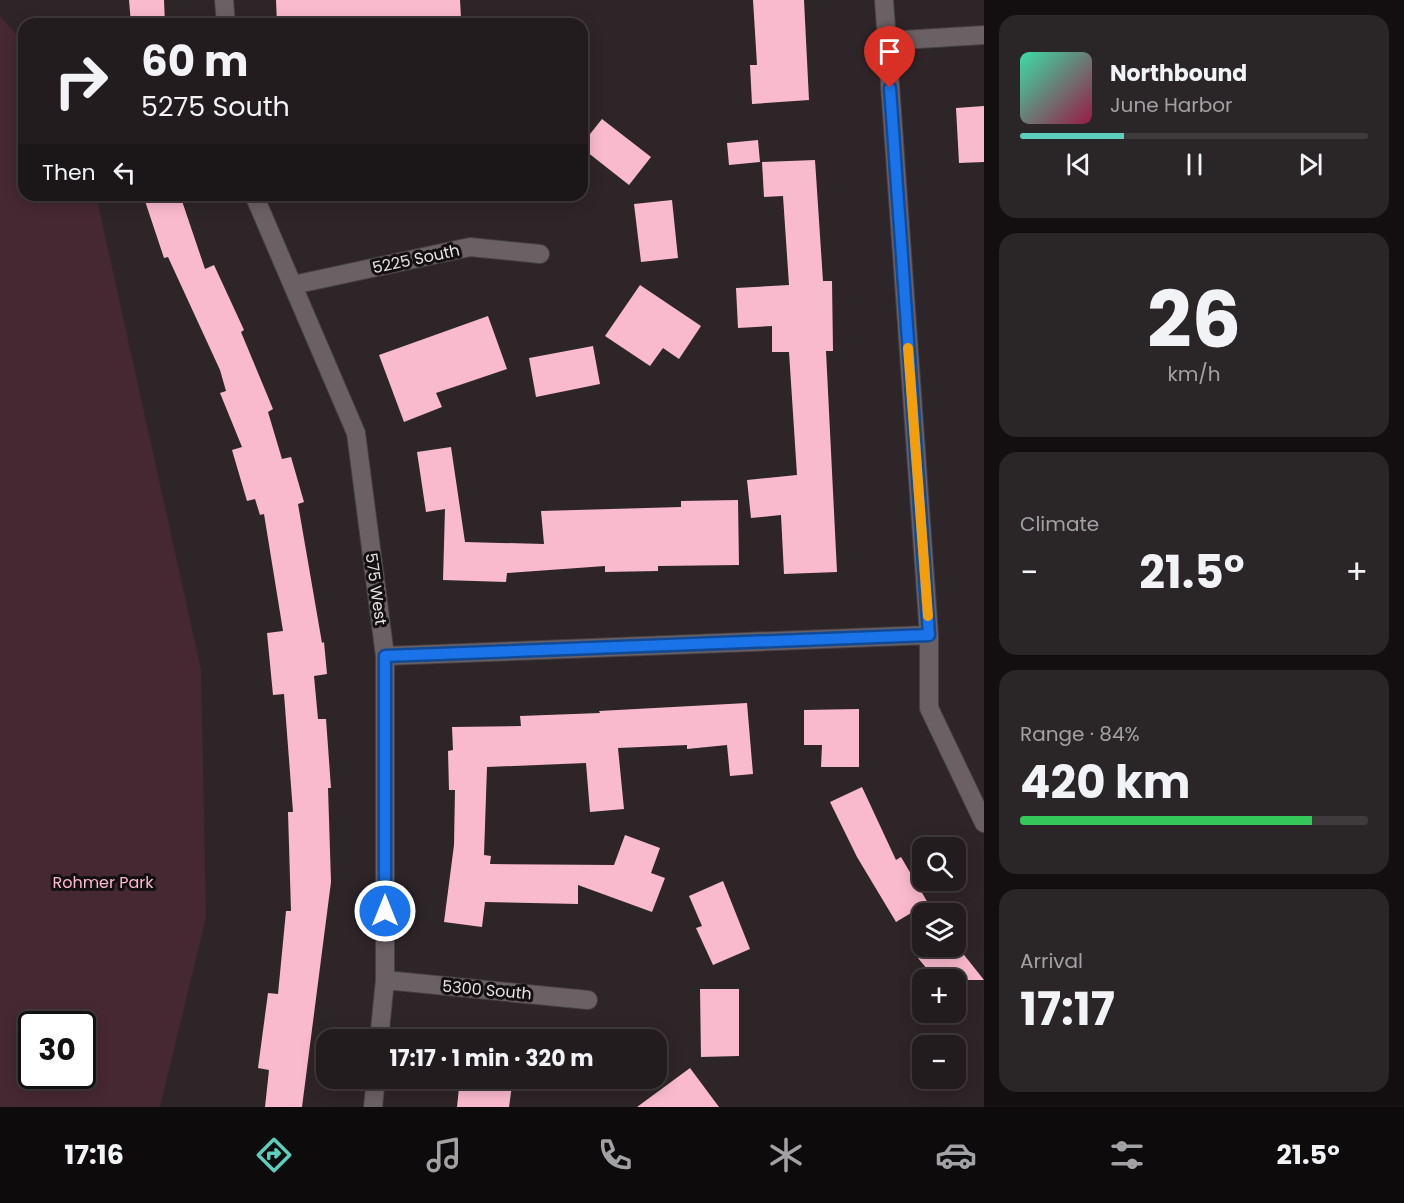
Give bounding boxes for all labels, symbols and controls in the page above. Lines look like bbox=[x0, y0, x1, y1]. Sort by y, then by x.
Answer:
pin bbox=[864, 26, 915, 88]
text: 60 m bbox=[141, 32, 249, 91]
icon: arrive bbox=[873, 35, 906, 68]
icon: right bbox=[42, 42, 120, 120]
text: Northbound bbox=[1110, 58, 1247, 89]
text: 5275 South bbox=[141, 88, 290, 125]
text: June Harbor bbox=[1110, 91, 1233, 119]
icon: previous bbox=[1062, 148, 1095, 181]
icon: pause bbox=[1178, 148, 1211, 181]
icon: next bbox=[1294, 148, 1327, 181]
icon: left bbox=[108, 156, 141, 189]
text: Then bbox=[42, 157, 96, 188]
street label: 5225 South bbox=[370, 239, 462, 279]
text: 26 bbox=[1147, 265, 1241, 374]
text: km/h bbox=[1167, 360, 1221, 388]
text: Climate bbox=[1020, 510, 1099, 538]
text: 21.5° bbox=[1139, 541, 1245, 604]
text: − bbox=[1020, 549, 1038, 596]
text: + bbox=[1345, 549, 1368, 596]
street label: 575 West bbox=[360, 551, 392, 627]
text: Range · 84% bbox=[1020, 720, 1140, 748]
text: 420 km bbox=[1020, 751, 1191, 814]
map controls bbox=[912, 837, 966, 1089]
button: search bbox=[912, 837, 966, 891]
park label: Rohmer Park bbox=[52, 871, 154, 894]
position arrow bbox=[353, 879, 417, 943]
button: layers bbox=[912, 903, 966, 957]
text: Arrival bbox=[1020, 947, 1083, 975]
button: + bbox=[912, 969, 966, 1023]
street label: 5300 South bbox=[441, 975, 533, 1005]
text: 17:17 bbox=[1020, 978, 1115, 1041]
speed limit sign: 30 bbox=[18, 1011, 96, 1089]
button: − bbox=[912, 1035, 966, 1089]
text: 17:17 · 1 min · 320 m bbox=[390, 1043, 593, 1074]
icon: directions bbox=[253, 1134, 295, 1176]
icon: music bbox=[423, 1134, 465, 1176]
icon: phone bbox=[594, 1134, 636, 1176]
icon: climate bbox=[765, 1134, 807, 1176]
icon: car bbox=[935, 1134, 977, 1176]
icon: filters bbox=[1106, 1134, 1148, 1176]
text: 17:16 bbox=[64, 1136, 124, 1173]
text: 21.5° bbox=[1276, 1136, 1340, 1173]

